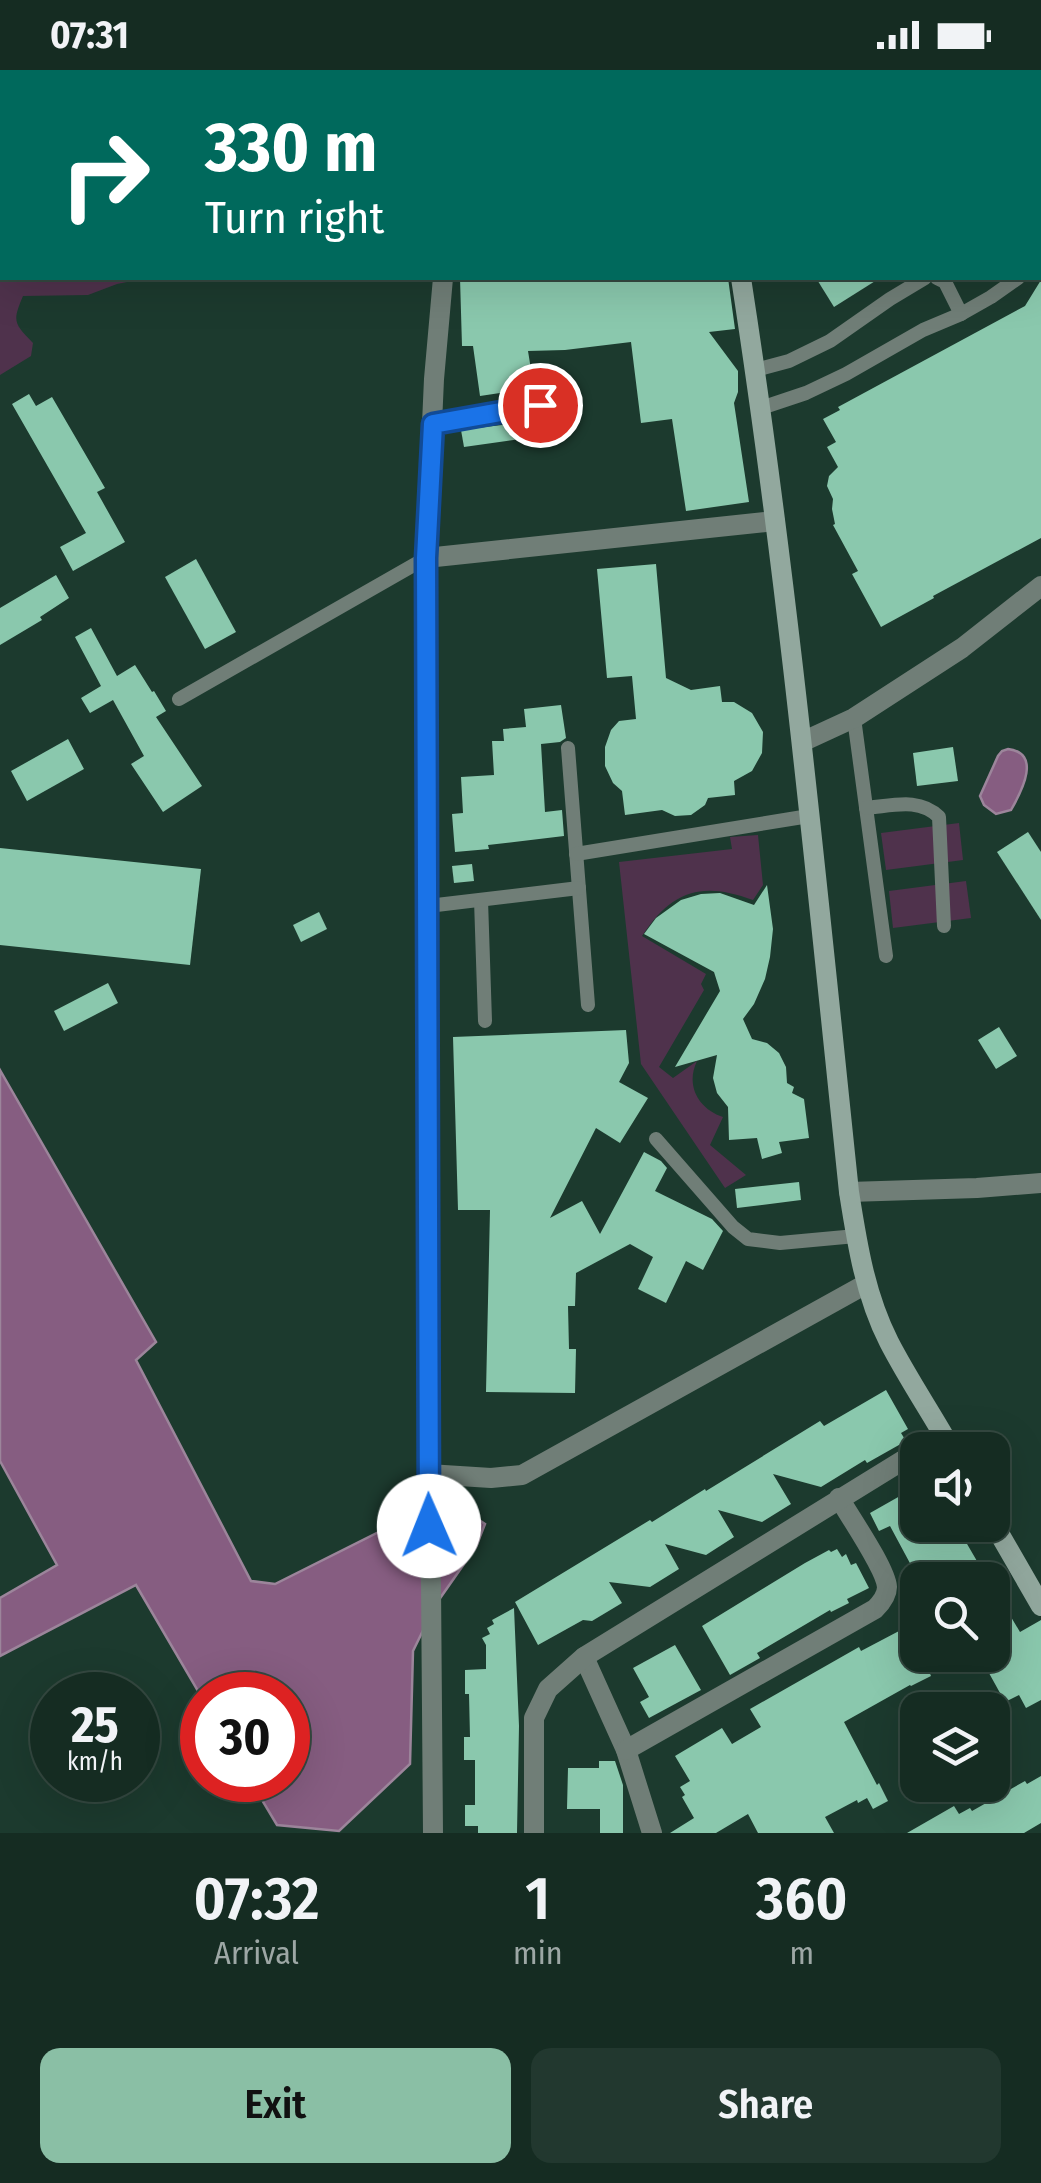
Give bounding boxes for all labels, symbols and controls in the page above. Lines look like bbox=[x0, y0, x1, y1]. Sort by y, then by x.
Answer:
text: 07:31 bbox=[50, 12, 129, 58]
text: 330 m bbox=[205, 106, 377, 190]
icon: right bbox=[40, 110, 170, 240]
text: Turn right bbox=[205, 191, 384, 245]
pin bbox=[498, 363, 583, 448]
icon: arrive bbox=[513, 378, 568, 433]
map controls bbox=[900, 1432, 1010, 1802]
button: sound bbox=[900, 1432, 1010, 1542]
position arrow bbox=[377, 1474, 481, 1578]
button: search bbox=[900, 1562, 1010, 1672]
speed limit sign: 30 bbox=[180, 1672, 310, 1802]
button: layers bbox=[900, 1692, 1010, 1802]
text: 25 bbox=[71, 1695, 119, 1755]
text: km/h bbox=[67, 1747, 123, 1777]
text: 07:32 bbox=[194, 1863, 320, 1935]
text: 1 bbox=[525, 1863, 550, 1935]
text: 360 bbox=[756, 1863, 848, 1935]
text: Arrival bbox=[214, 1934, 299, 1972]
text: min bbox=[513, 1934, 563, 1972]
text: m bbox=[790, 1934, 814, 1972]
button: Exit bbox=[40, 2048, 511, 2163]
button: Share bbox=[531, 2048, 1001, 2163]

